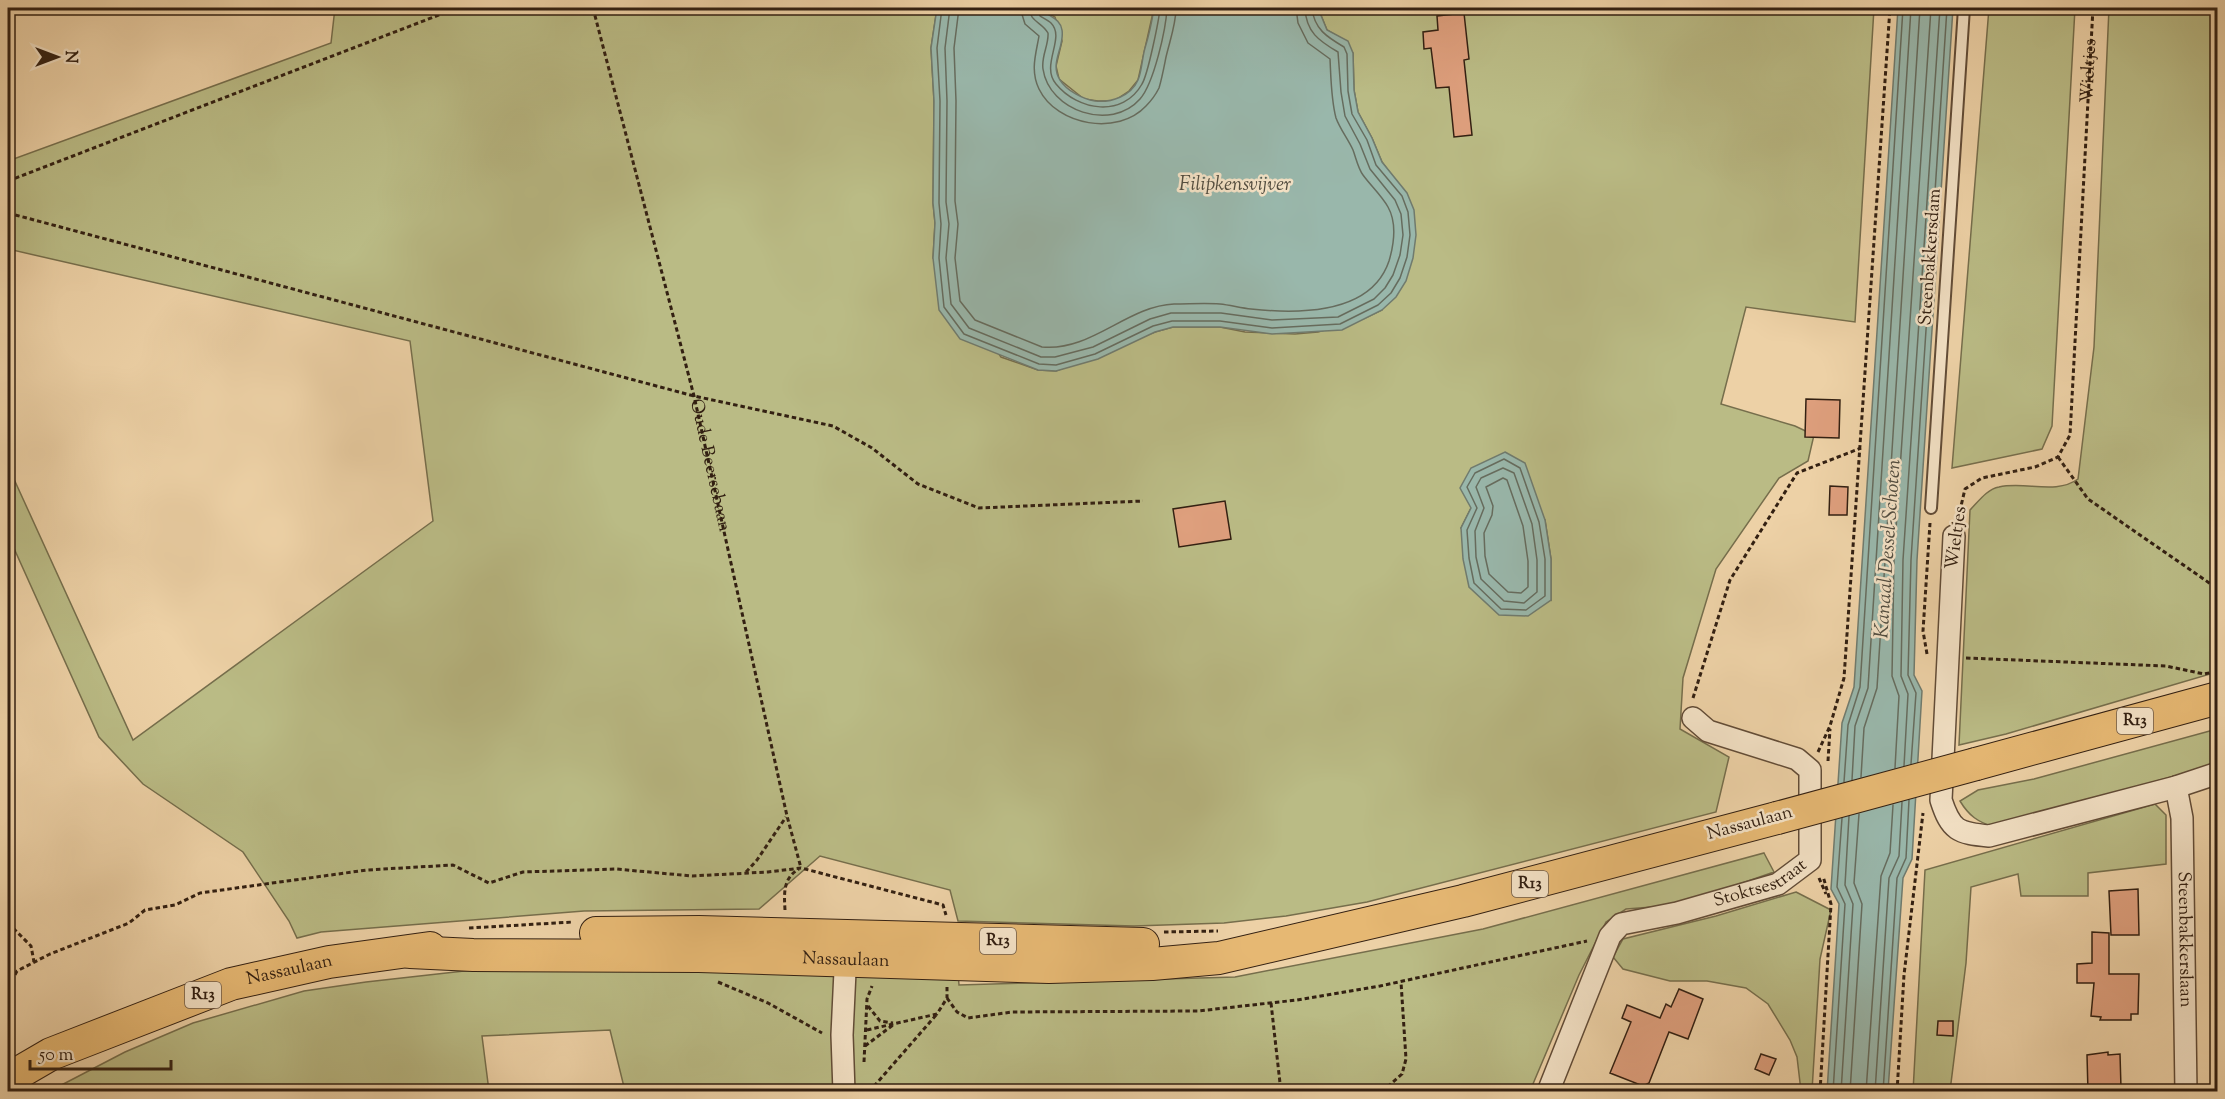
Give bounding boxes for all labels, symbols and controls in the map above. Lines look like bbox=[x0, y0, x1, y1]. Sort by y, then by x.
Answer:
north arrow bbox=[27, 27, 87, 87]
street label: Wieltjes bbox=[2075, 38, 2104, 103]
text: N bbox=[58, 51, 81, 64]
water label: Filipkensvijver bbox=[1179, 171, 1291, 200]
street label: Steenbakkersdam bbox=[1913, 188, 1949, 326]
street label: Oude Beersebaan bbox=[682, 397, 737, 535]
water label: Kanaal Dessel-Schoten bbox=[1868, 458, 1910, 640]
street label: Wieltjes bbox=[1940, 505, 1974, 571]
road number: R13 bbox=[2117, 708, 2153, 734]
street label: Nassaulaan bbox=[1704, 800, 1796, 848]
street label: Stoktsestraat bbox=[1710, 853, 1813, 915]
road number: R13 bbox=[1512, 871, 1548, 897]
street label: Steenbakkerslaan bbox=[2170, 871, 2198, 1008]
road number: R13 bbox=[980, 928, 1016, 954]
street label: Nassaulaan bbox=[802, 946, 890, 975]
street label: Nassaulaan bbox=[244, 948, 336, 993]
road number: R13 bbox=[185, 982, 221, 1008]
scale bar bbox=[30, 1033, 171, 1071]
text: 50 m bbox=[38, 1043, 74, 1069]

